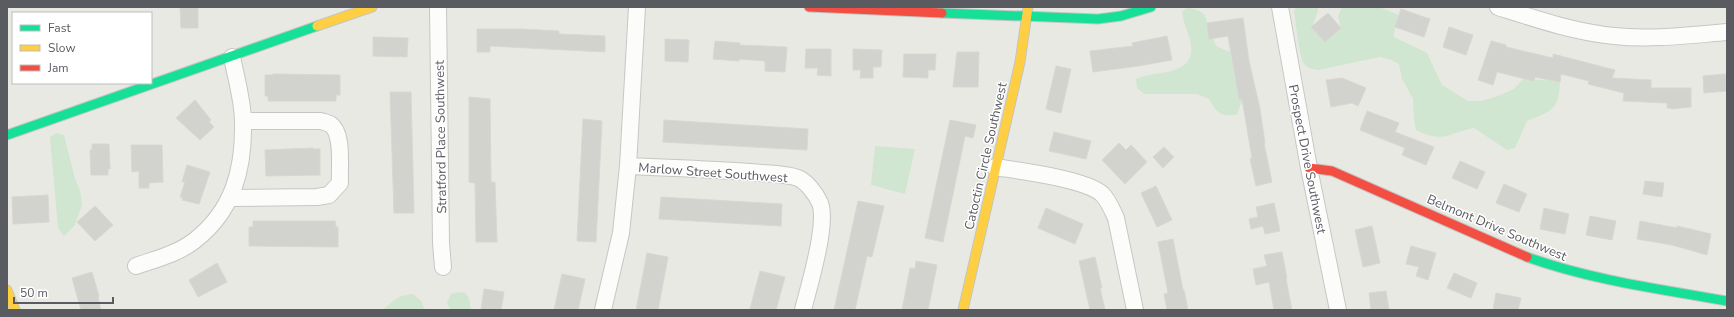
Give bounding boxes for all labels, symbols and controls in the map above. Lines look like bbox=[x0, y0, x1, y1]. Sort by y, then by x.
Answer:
legend bbox=[12, 12, 152, 84]
text: Fast bbox=[48, 20, 71, 36]
text: Slow bbox=[48, 40, 76, 56]
text: Jam bbox=[47, 60, 69, 76]
street label: Stratford Place Southwest bbox=[431, 60, 451, 214]
street label: Catoctin Circle Southwest bbox=[960, 80, 1012, 232]
street label: Prospect Drive Southwest bbox=[1284, 83, 1330, 236]
street label: Marlow Street Southwest bbox=[638, 159, 789, 187]
street label: Belmont Drive Southwest bbox=[1424, 190, 1570, 266]
scale bar bbox=[14, 279, 113, 305]
text: 50 m bbox=[20, 285, 48, 301]

